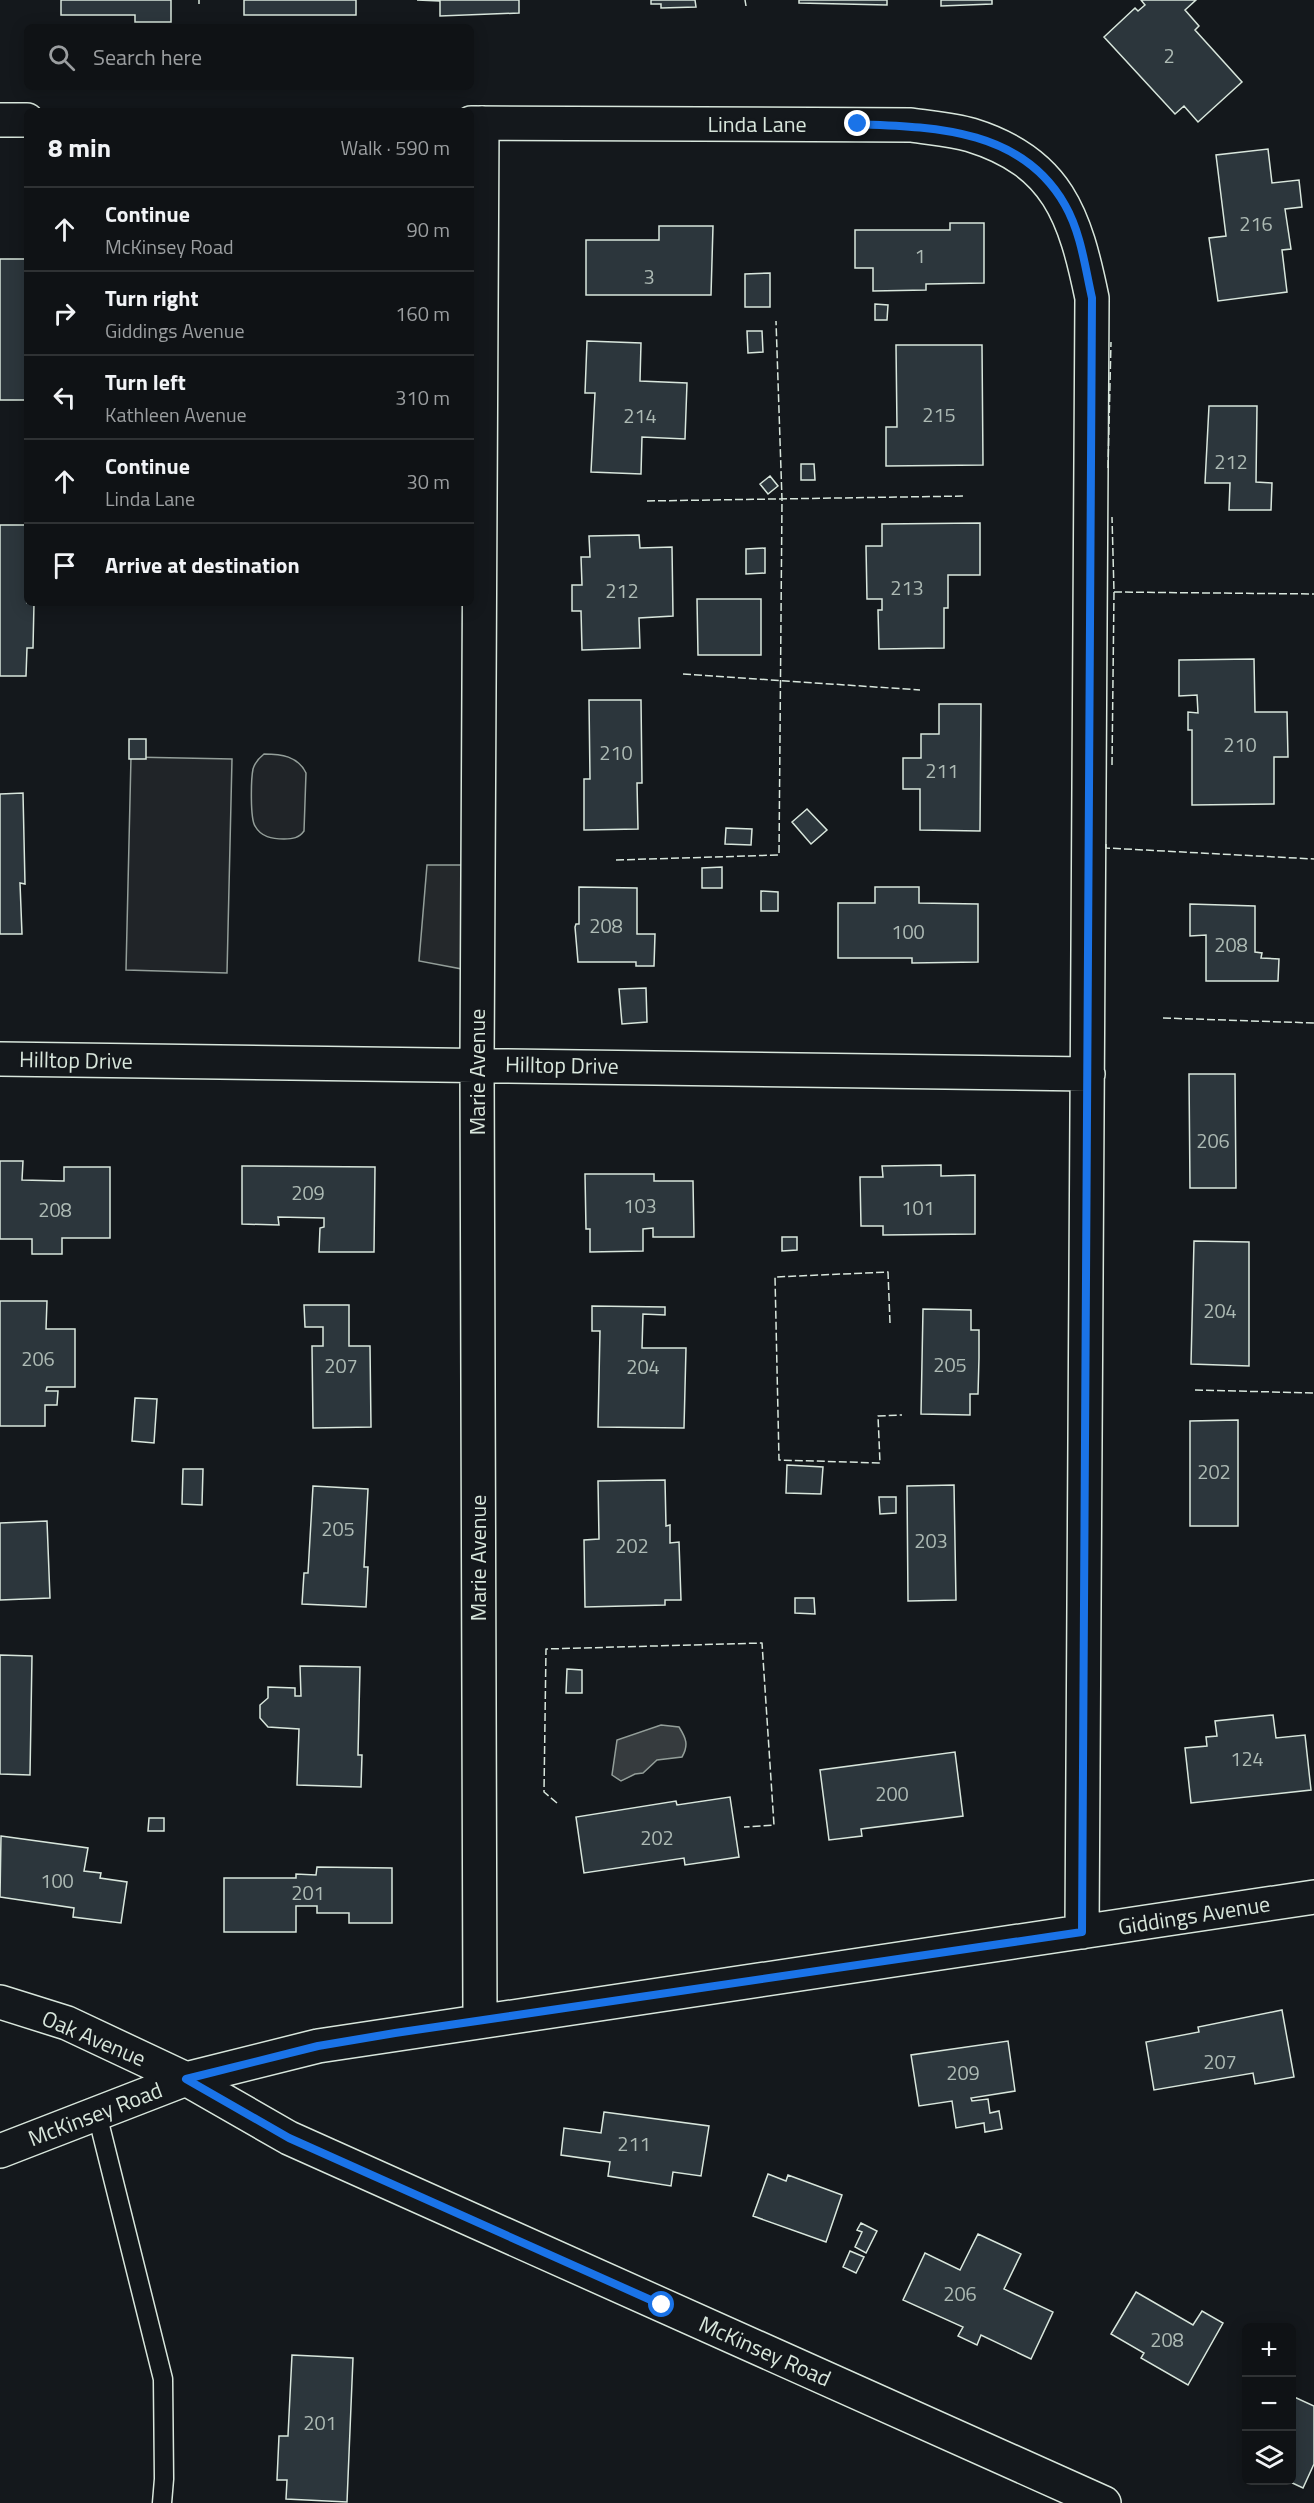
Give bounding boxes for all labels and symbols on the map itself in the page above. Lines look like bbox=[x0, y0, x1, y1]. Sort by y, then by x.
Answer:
house number: 2 bbox=[1163, 40, 1175, 71]
street label: Linda Lane bbox=[707, 107, 807, 141]
route end bbox=[844, 110, 870, 136]
house number: 216 bbox=[1239, 208, 1273, 239]
house number: 1 bbox=[914, 240, 926, 271]
house number: 3 bbox=[643, 261, 655, 292]
house number: 215 bbox=[922, 399, 956, 430]
house number: 214 bbox=[623, 400, 657, 431]
house number: 212 bbox=[1214, 446, 1248, 477]
house number: 213 bbox=[890, 572, 924, 603]
house number: 212 bbox=[605, 575, 639, 606]
house number: 210 bbox=[1223, 729, 1257, 760]
house number: 210 bbox=[599, 737, 633, 768]
house number: 211 bbox=[925, 755, 959, 786]
house number: 208 bbox=[589, 910, 623, 941]
house number: 100 bbox=[891, 916, 925, 947]
house number: 208 bbox=[1214, 929, 1248, 960]
street label: Marie Avenue bbox=[460, 1009, 494, 1135]
street label: Hilltop Drive bbox=[19, 1042, 133, 1078]
street label: Hilltop Drive bbox=[505, 1047, 619, 1083]
house number: 206 bbox=[1196, 1125, 1230, 1156]
house number: 209 bbox=[291, 1177, 325, 1208]
house number: 103 bbox=[623, 1190, 657, 1221]
house number: 101 bbox=[901, 1192, 935, 1223]
house number: 208 bbox=[38, 1194, 72, 1225]
house number: 204 bbox=[1203, 1295, 1237, 1326]
house number: 206 bbox=[21, 1343, 55, 1374]
house number: 205 bbox=[933, 1349, 967, 1380]
house number: 207 bbox=[324, 1350, 358, 1381]
house number: 204 bbox=[626, 1351, 660, 1382]
house number: 202 bbox=[1197, 1456, 1231, 1487]
street label: Marie Avenue bbox=[461, 1495, 495, 1621]
house number: 205 bbox=[321, 1513, 355, 1544]
house number: 203 bbox=[914, 1525, 948, 1556]
house number: 202 bbox=[615, 1530, 649, 1561]
house number: 124 bbox=[1230, 1743, 1264, 1774]
house number: 200 bbox=[875, 1778, 909, 1809]
house number: 202 bbox=[640, 1822, 674, 1853]
house number: 100 bbox=[40, 1865, 74, 1896]
house number: 201 bbox=[291, 1877, 325, 1908]
street label: Giddings Avenue bbox=[1116, 1886, 1272, 1944]
street label: Oak Avenue bbox=[37, 2001, 151, 2075]
house number: 207 bbox=[1203, 2046, 1237, 2077]
house number: 209 bbox=[946, 2057, 980, 2088]
street label: McKinsey Road bbox=[23, 2073, 167, 2155]
house number: 211 bbox=[617, 2128, 651, 2159]
house number: 206 bbox=[943, 2278, 977, 2309]
route start bbox=[648, 2291, 674, 2317]
street label: McKinsey Road bbox=[694, 2307, 836, 2395]
house number: 208 bbox=[1150, 2324, 1184, 2355]
house number: 201 bbox=[303, 2407, 337, 2438]

